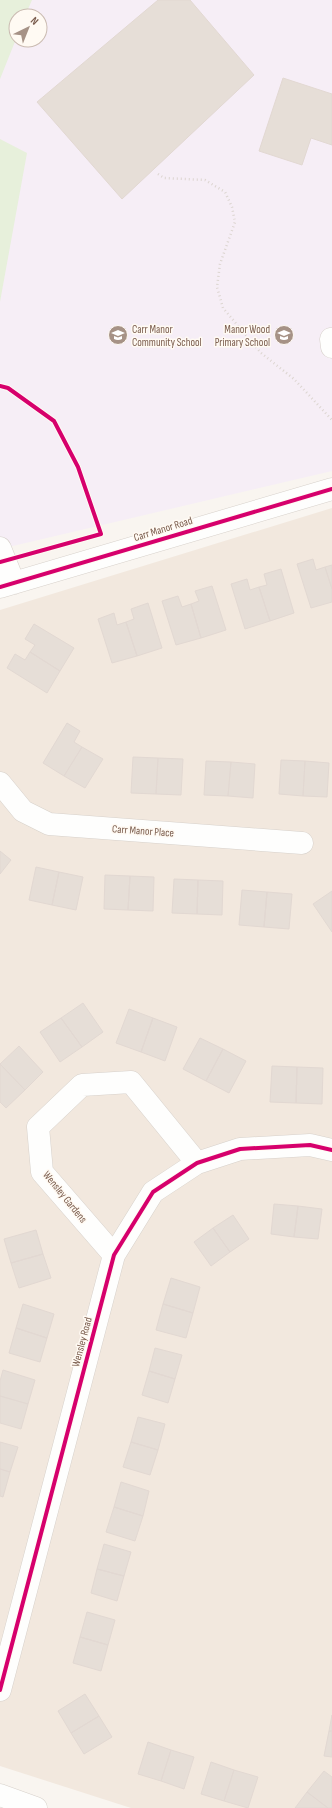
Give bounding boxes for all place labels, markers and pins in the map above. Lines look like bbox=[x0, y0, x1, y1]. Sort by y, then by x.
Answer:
place label: Carr Manor Community School bbox=[132, 323, 202, 349]
place label: Manor Wood Primary School bbox=[215, 323, 270, 349]
school or university icon: Carr Manor Community School bbox=[107, 324, 129, 346]
school or university icon: Manor Wood Primary School bbox=[273, 324, 295, 346]

